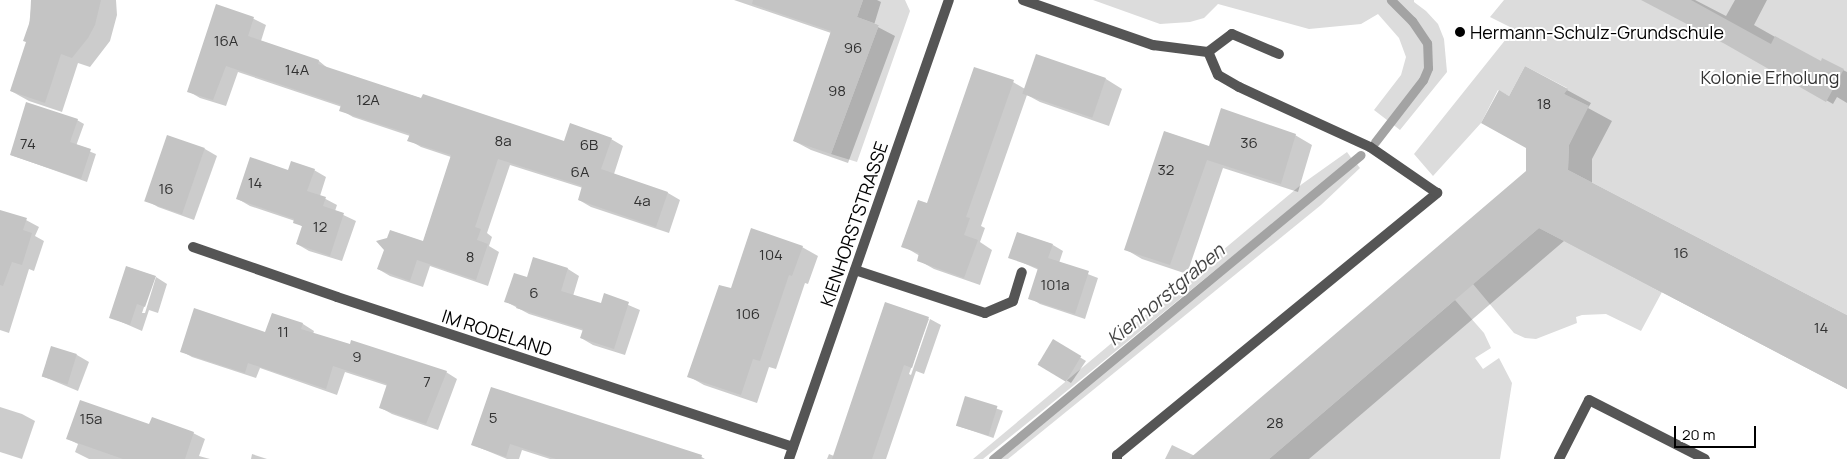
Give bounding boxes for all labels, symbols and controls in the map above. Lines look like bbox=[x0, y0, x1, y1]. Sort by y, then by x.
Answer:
place label: Hermann-Schulz-Grundschule bbox=[1470, 21, 1724, 43]
marker: Hermann-Schulz-Grundschule bbox=[1454, 26, 1466, 38]
house number: 16A bbox=[214, 32, 238, 50]
house number: 96 bbox=[844, 39, 862, 57]
house number: 14A bbox=[285, 61, 309, 79]
park label: Kolonie Erholung bbox=[1701, 66, 1839, 88]
house number: 98 bbox=[828, 82, 846, 100]
house number: 12A bbox=[356, 91, 380, 109]
house number: 18 bbox=[1537, 95, 1551, 113]
house number: 8a bbox=[494, 132, 512, 150]
house number: 36 bbox=[1240, 134, 1258, 152]
house number: 74 bbox=[20, 135, 36, 153]
house number: 6B bbox=[580, 136, 598, 154]
street label: KIENHORSTSTRASSE bbox=[816, 139, 892, 309]
house number: 32 bbox=[1158, 161, 1174, 179]
house number: 6A bbox=[571, 163, 589, 181]
house number: 14 bbox=[248, 174, 262, 192]
house number: 16 bbox=[158, 180, 174, 198]
house number: 4a bbox=[633, 192, 651, 210]
house number: 12 bbox=[313, 218, 327, 236]
water label: Kienhorstgraben bbox=[1103, 239, 1229, 351]
house number: 16 bbox=[1673, 244, 1689, 262]
house number: 104 bbox=[759, 246, 783, 264]
house number: 8 bbox=[466, 248, 474, 266]
house number: 101a bbox=[1040, 276, 1070, 294]
house number: 6 bbox=[529, 284, 539, 302]
street label: IM RODELAND bbox=[439, 305, 555, 361]
house number: 106 bbox=[736, 305, 760, 323]
house number: 14 bbox=[1814, 319, 1828, 337]
house number: 11 bbox=[277, 323, 289, 341]
house number: 9 bbox=[352, 348, 362, 366]
house number: 7 bbox=[423, 373, 431, 391]
house number: 5 bbox=[489, 409, 497, 427]
house number: 15a bbox=[80, 410, 102, 428]
house number: 28 bbox=[1266, 414, 1284, 432]
scale bar bbox=[1677, 416, 1760, 448]
text: 20 m bbox=[1682, 424, 1715, 445]

